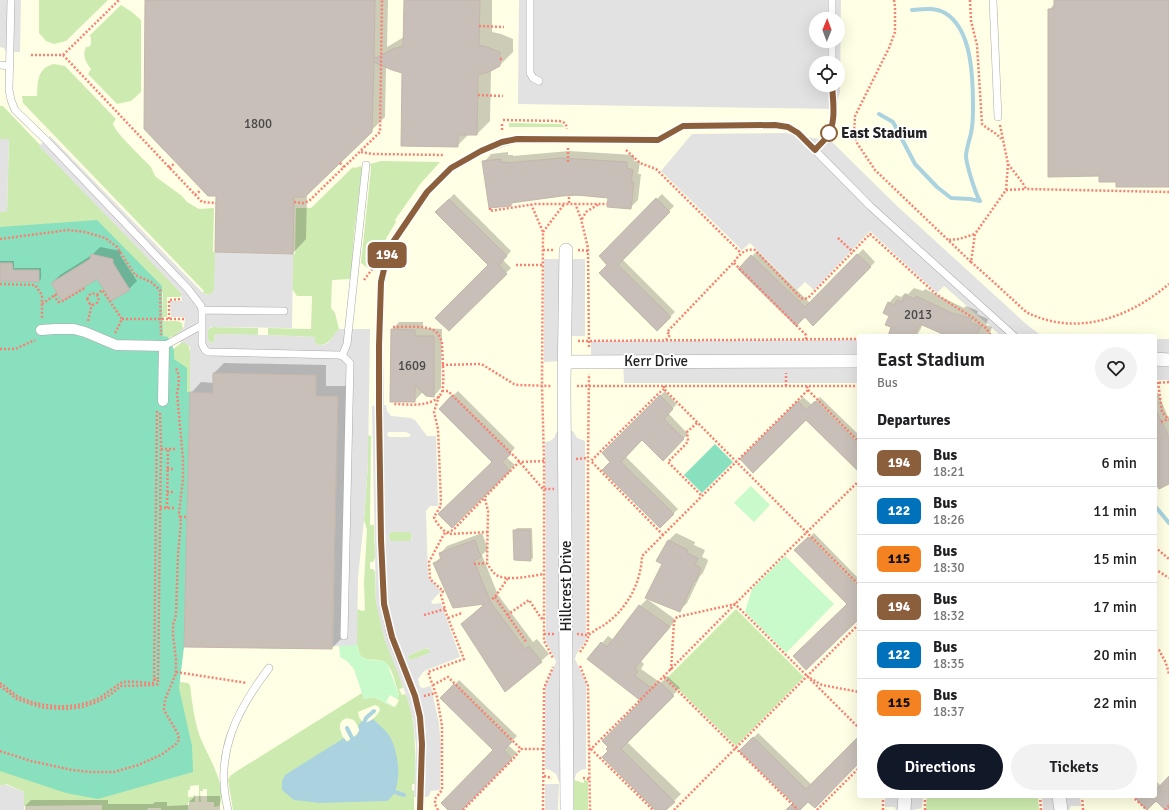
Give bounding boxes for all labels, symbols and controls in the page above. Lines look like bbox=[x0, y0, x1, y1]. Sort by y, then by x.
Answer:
north arrow bbox=[809, 12, 845, 48]
map controls bbox=[809, 12, 845, 92]
button: locate bbox=[809, 56, 845, 92]
house number: 1800 bbox=[244, 116, 272, 132]
marker: East Stadium bbox=[820, 124, 838, 142]
place label: East Stadium bbox=[841, 124, 927, 142]
line badge: 194 bbox=[364, 242, 410, 268]
text: 194 bbox=[376, 246, 398, 263]
house number: 2013 bbox=[904, 307, 932, 323]
button: heart bbox=[1095, 347, 1137, 389]
text: East Stadium bbox=[877, 348, 985, 372]
street label: Kerr Drive bbox=[624, 352, 688, 370]
house number: 1609 bbox=[398, 358, 426, 374]
text: Bus bbox=[877, 375, 898, 391]
text: Departures bbox=[877, 411, 950, 429]
text: Bus bbox=[933, 446, 957, 464]
text: 194 bbox=[888, 454, 910, 471]
text: 6 min bbox=[1101, 454, 1137, 472]
text: 18:21 bbox=[933, 464, 965, 480]
text: Bus bbox=[933, 494, 957, 512]
text: 122 bbox=[888, 502, 910, 519]
text: 11 min bbox=[1093, 502, 1137, 520]
text: 18:26 bbox=[933, 512, 965, 528]
street label: Hillcrest Drive bbox=[557, 540, 575, 632]
text: Bus bbox=[933, 542, 957, 560]
text: 115 bbox=[888, 550, 910, 567]
text: 15 min bbox=[1093, 550, 1137, 568]
text: 18:30 bbox=[933, 560, 965, 576]
text: Bus bbox=[933, 590, 957, 608]
text: 194 bbox=[888, 598, 910, 615]
text: 17 min bbox=[1093, 598, 1137, 616]
text: 18:32 bbox=[933, 608, 965, 624]
text: Bus bbox=[933, 638, 957, 656]
text: 122 bbox=[888, 646, 910, 663]
text: 20 min bbox=[1093, 646, 1137, 664]
text: 18:35 bbox=[933, 656, 965, 672]
text: Bus bbox=[933, 686, 957, 704]
text: 115 bbox=[888, 694, 910, 711]
text: 22 min bbox=[1093, 694, 1137, 712]
text: 18:37 bbox=[933, 704, 965, 720]
button: Directions bbox=[877, 744, 1003, 790]
button: Tickets bbox=[1011, 744, 1137, 790]

